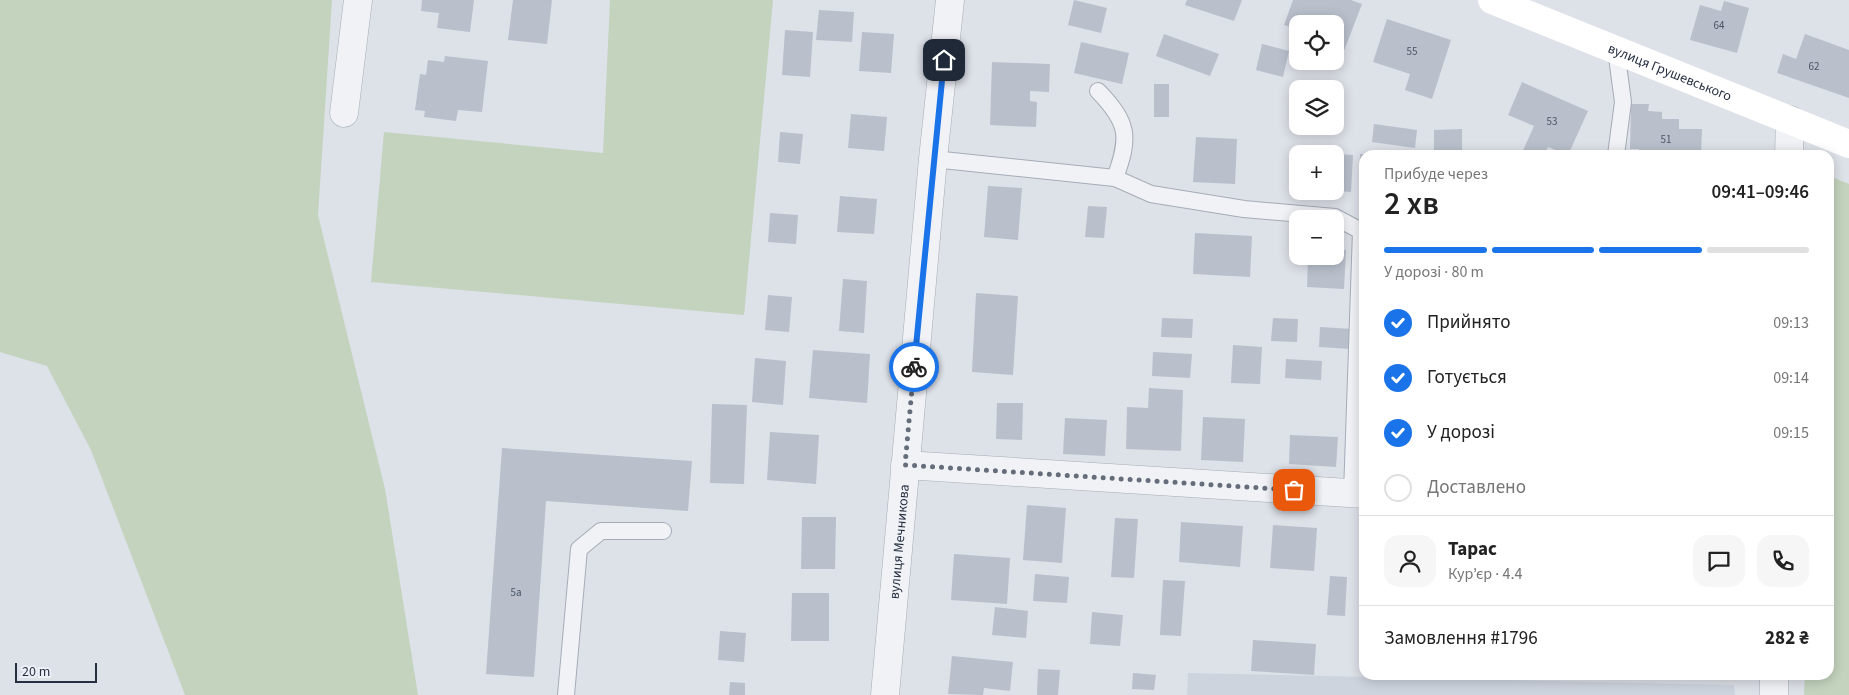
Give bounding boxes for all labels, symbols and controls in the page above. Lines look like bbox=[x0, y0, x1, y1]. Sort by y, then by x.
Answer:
map controls bbox=[1289, 15, 1344, 265]
button: locate bbox=[1289, 15, 1344, 70]
house number: 64 bbox=[1714, 18, 1725, 33]
pin bbox=[923, 39, 965, 81]
street label: вулиця Грушевського bbox=[1605, 39, 1735, 107]
house number: 55 bbox=[1407, 44, 1417, 59]
icon: home bbox=[930, 46, 958, 74]
house number: 62 bbox=[1809, 59, 1819, 74]
button: layers bbox=[1289, 80, 1344, 135]
house number: 53 bbox=[1547, 114, 1557, 129]
house number: 51 bbox=[1661, 132, 1671, 147]
button: + bbox=[1289, 145, 1344, 200]
text: Прибуде через bbox=[1384, 163, 1488, 185]
text: 09:41–09:46 bbox=[1711, 179, 1809, 206]
text: 2 хв bbox=[1384, 181, 1439, 227]
button: − bbox=[1289, 210, 1344, 265]
text: У дорозі · 80 m bbox=[1384, 261, 1484, 283]
icon: check bbox=[1384, 309, 1412, 337]
text: Прийнято bbox=[1427, 309, 1511, 336]
text: 09:13 bbox=[1773, 312, 1809, 334]
courier bbox=[889, 342, 939, 392]
icon: bike bbox=[900, 353, 928, 381]
icon: check bbox=[1384, 364, 1412, 392]
text: Готується bbox=[1427, 364, 1507, 391]
text: 09:14 bbox=[1773, 367, 1809, 389]
icon: check bbox=[1384, 419, 1412, 447]
text: У дорозі bbox=[1427, 419, 1495, 446]
text: 09:15 bbox=[1773, 422, 1809, 444]
pin bbox=[1273, 469, 1315, 511]
text: Доставлено bbox=[1427, 474, 1526, 501]
icon: bag bbox=[1280, 476, 1308, 504]
street label: вулиця Мечникова bbox=[885, 483, 915, 600]
button: person bbox=[1384, 535, 1436, 587]
button: chat bbox=[1693, 535, 1745, 587]
button: phone bbox=[1757, 535, 1809, 587]
text: Тарас bbox=[1448, 536, 1497, 563]
text: Кур’єр · 4.4 bbox=[1448, 563, 1522, 585]
house number: 5а bbox=[510, 585, 522, 600]
text: Замовлення #1796 bbox=[1384, 625, 1538, 652]
text: 282 ₴ bbox=[1765, 625, 1809, 652]
scale bar bbox=[15, 660, 98, 683]
text: 20 m bbox=[22, 662, 50, 682]

